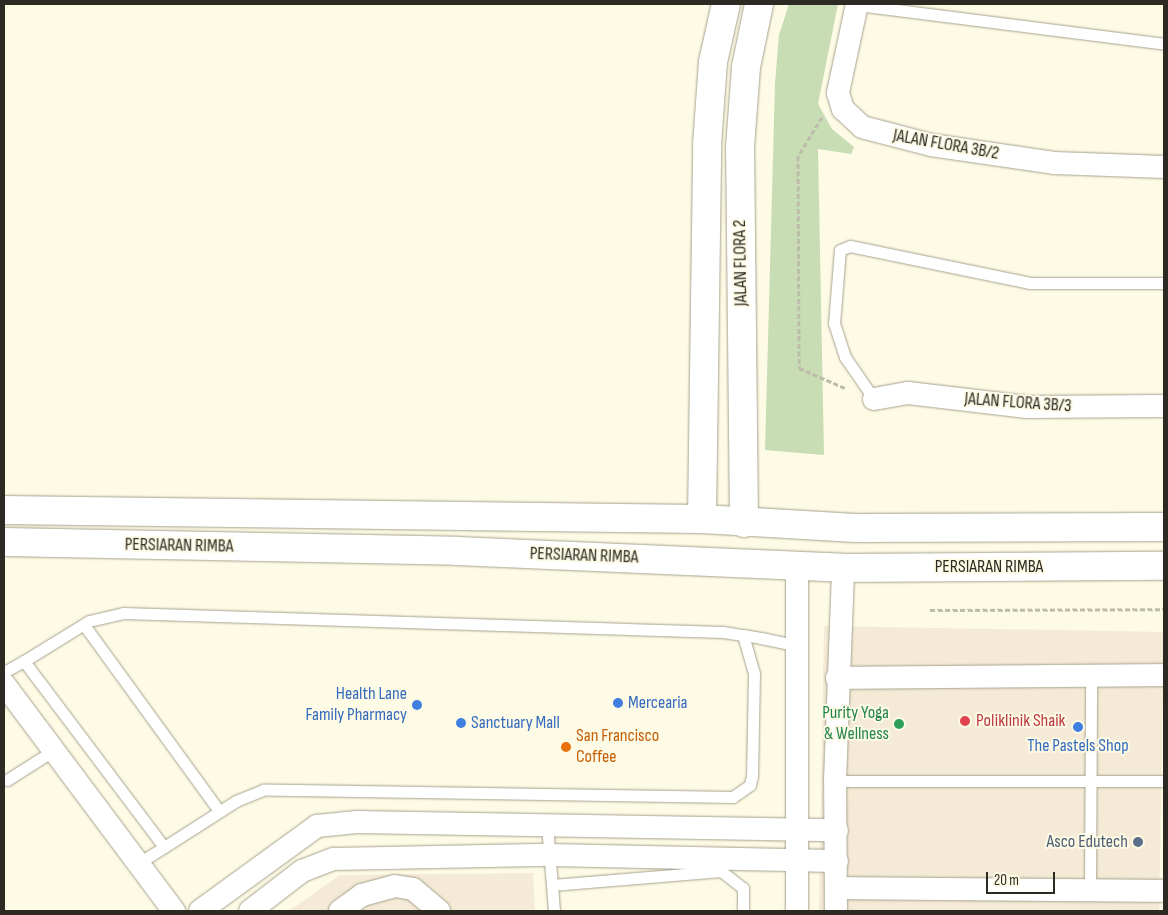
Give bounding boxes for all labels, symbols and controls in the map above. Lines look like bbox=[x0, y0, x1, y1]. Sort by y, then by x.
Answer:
street label: JALAN FLORA 3B/2 bbox=[891, 125, 1001, 165]
street label: JALAN FLORA 2 bbox=[729, 220, 753, 306]
street label: JALAN FLORA 3B/3 bbox=[964, 388, 1072, 418]
street label: PERSIARAN RIMBA bbox=[125, 534, 233, 558]
street label: PERSIARAN RIMBA bbox=[529, 543, 639, 569]
street label: PERSIARAN RIMBA bbox=[935, 556, 1043, 578]
place label: Health Lane Family Pharmacy bbox=[306, 684, 407, 726]
place label: Mercearia bbox=[628, 692, 688, 714]
marker: Mercearia bbox=[612, 697, 624, 709]
marker: Health Lane Family Pharmacy bbox=[411, 699, 423, 711]
place label: Purity Yoga & Wellness bbox=[822, 703, 889, 746]
place label: Poliklinik Shaik bbox=[976, 710, 1065, 732]
place label: Sanctuary Mall bbox=[471, 712, 560, 734]
marker: Poliklinik Shaik bbox=[958, 714, 972, 728]
marker: Sanctuary Mall bbox=[455, 717, 467, 729]
marker: Purity Yoga & Wellness bbox=[893, 718, 905, 730]
marker: The Pastels Shop bbox=[1072, 721, 1084, 733]
place label: San Francisco Coffee bbox=[576, 726, 659, 769]
place label: The Pastels Shop bbox=[1027, 735, 1129, 757]
marker: San Francisco Coffee bbox=[560, 741, 572, 753]
place label: Asco Edutech bbox=[1046, 831, 1128, 853]
marker: Asco Edutech bbox=[1132, 836, 1144, 848]
scale bar bbox=[988, 862, 1057, 894]
text: 20 m bbox=[994, 871, 1019, 890]

